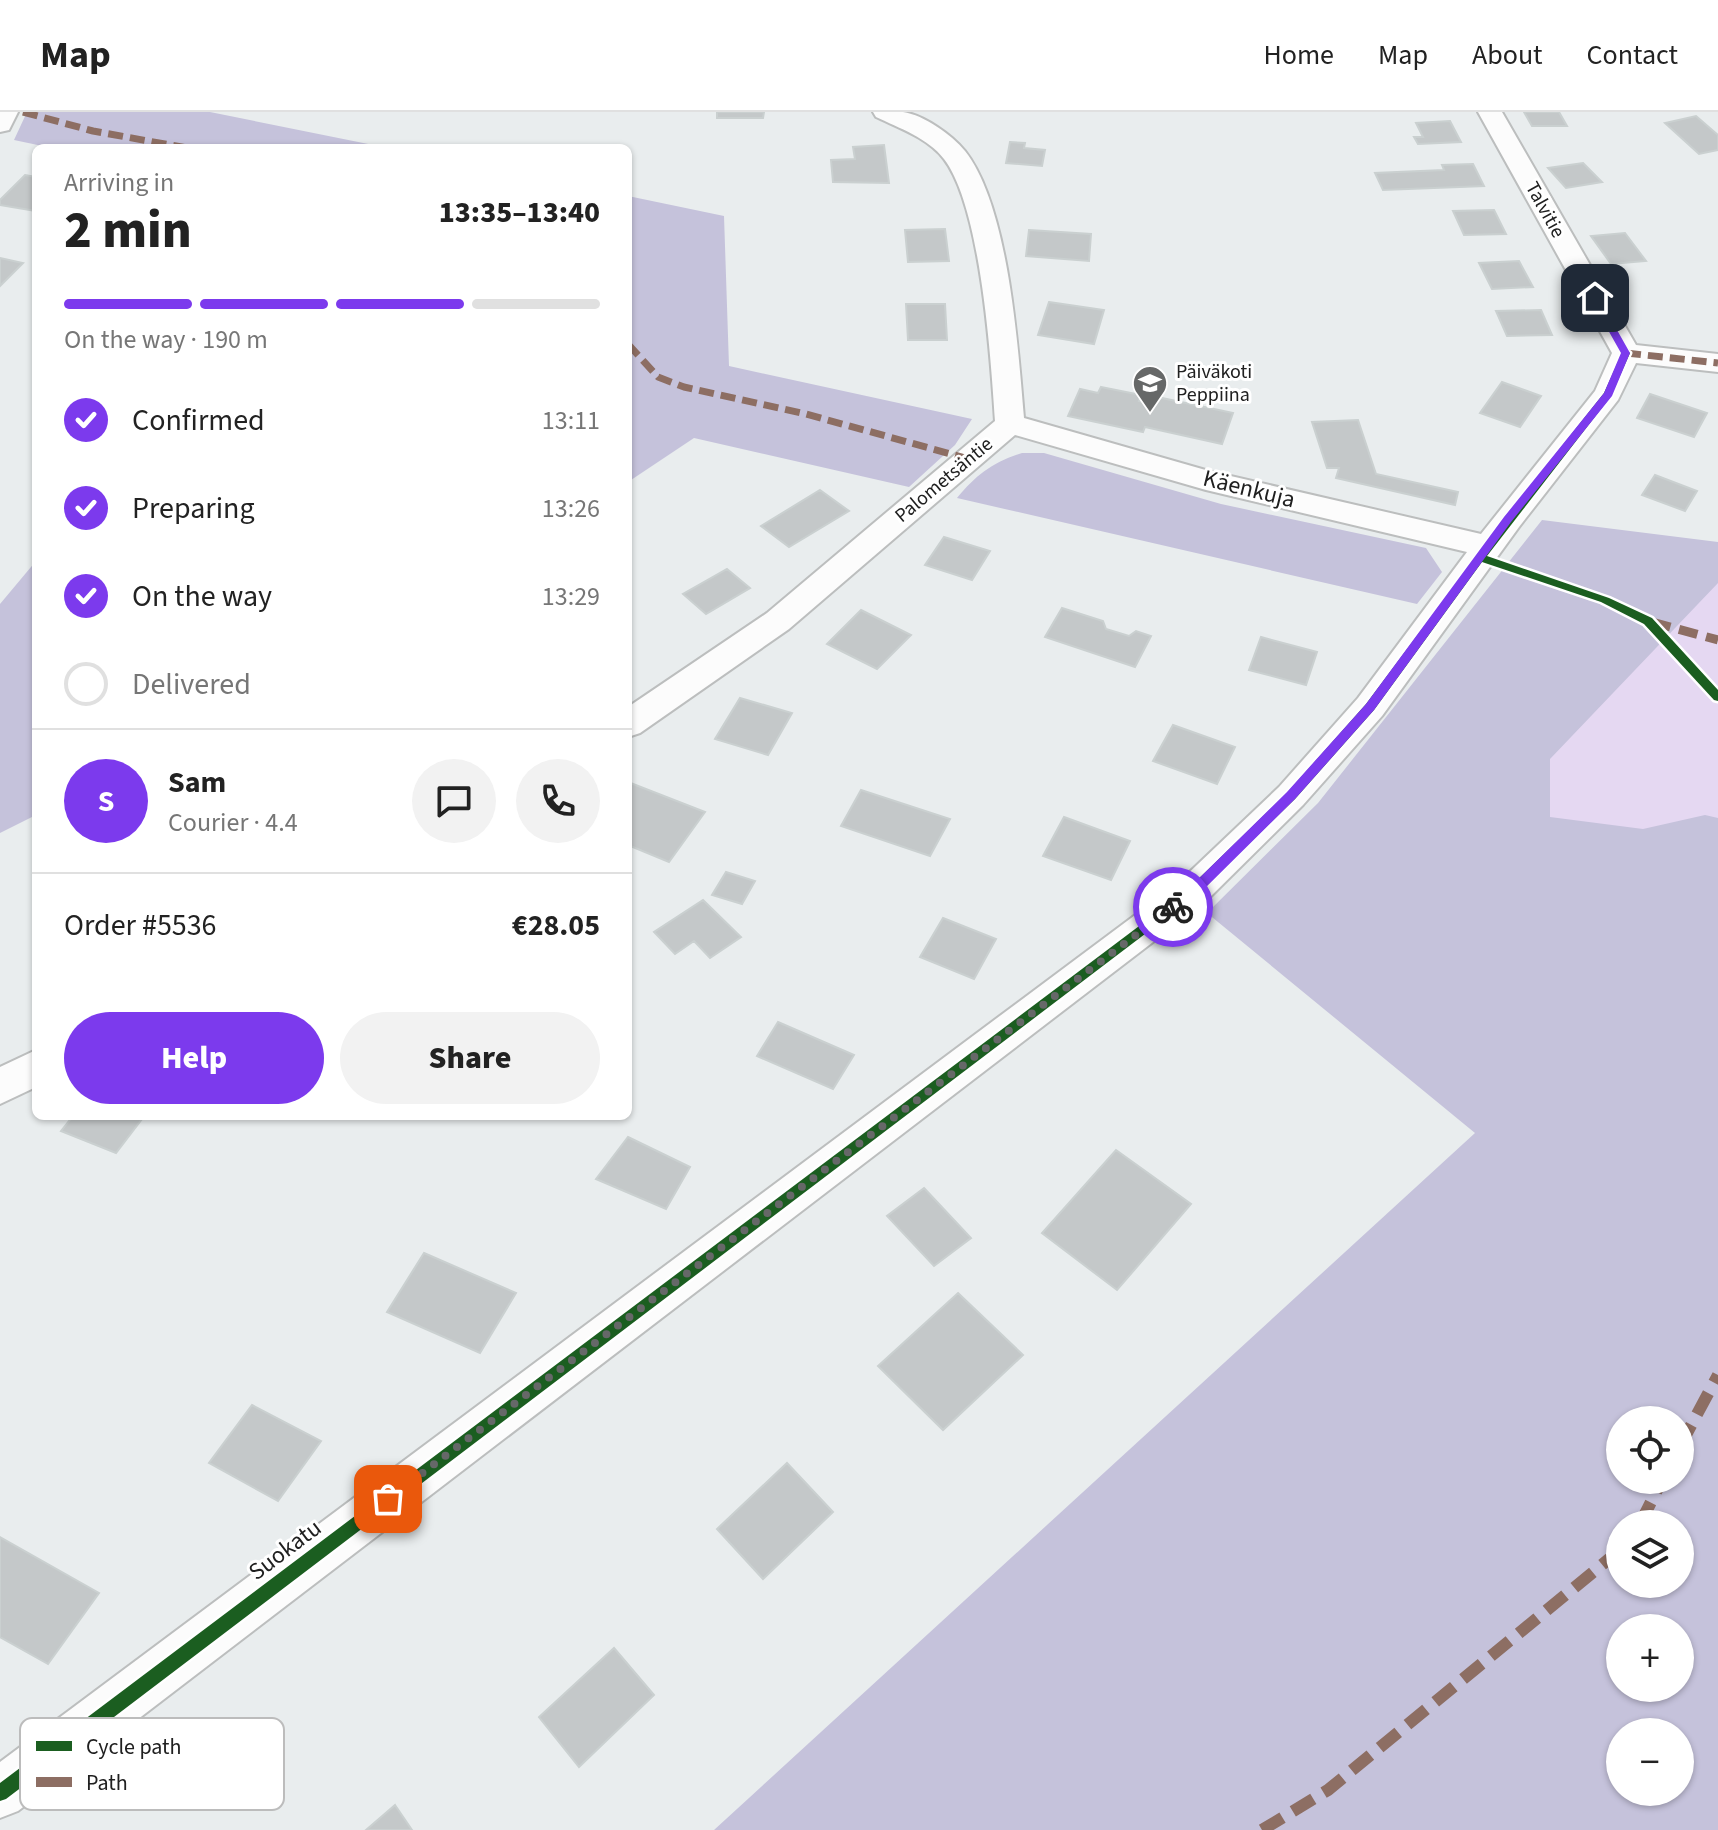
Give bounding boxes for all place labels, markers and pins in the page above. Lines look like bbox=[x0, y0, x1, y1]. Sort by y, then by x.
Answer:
pin bbox=[1561, 264, 1629, 332]
place label: Päiväkoti Peppiina bbox=[1176, 358, 1252, 409]
school or university icon: Päiväkoti Peppiina bbox=[1131, 364, 1169, 414]
pin bbox=[354, 1465, 422, 1533]

